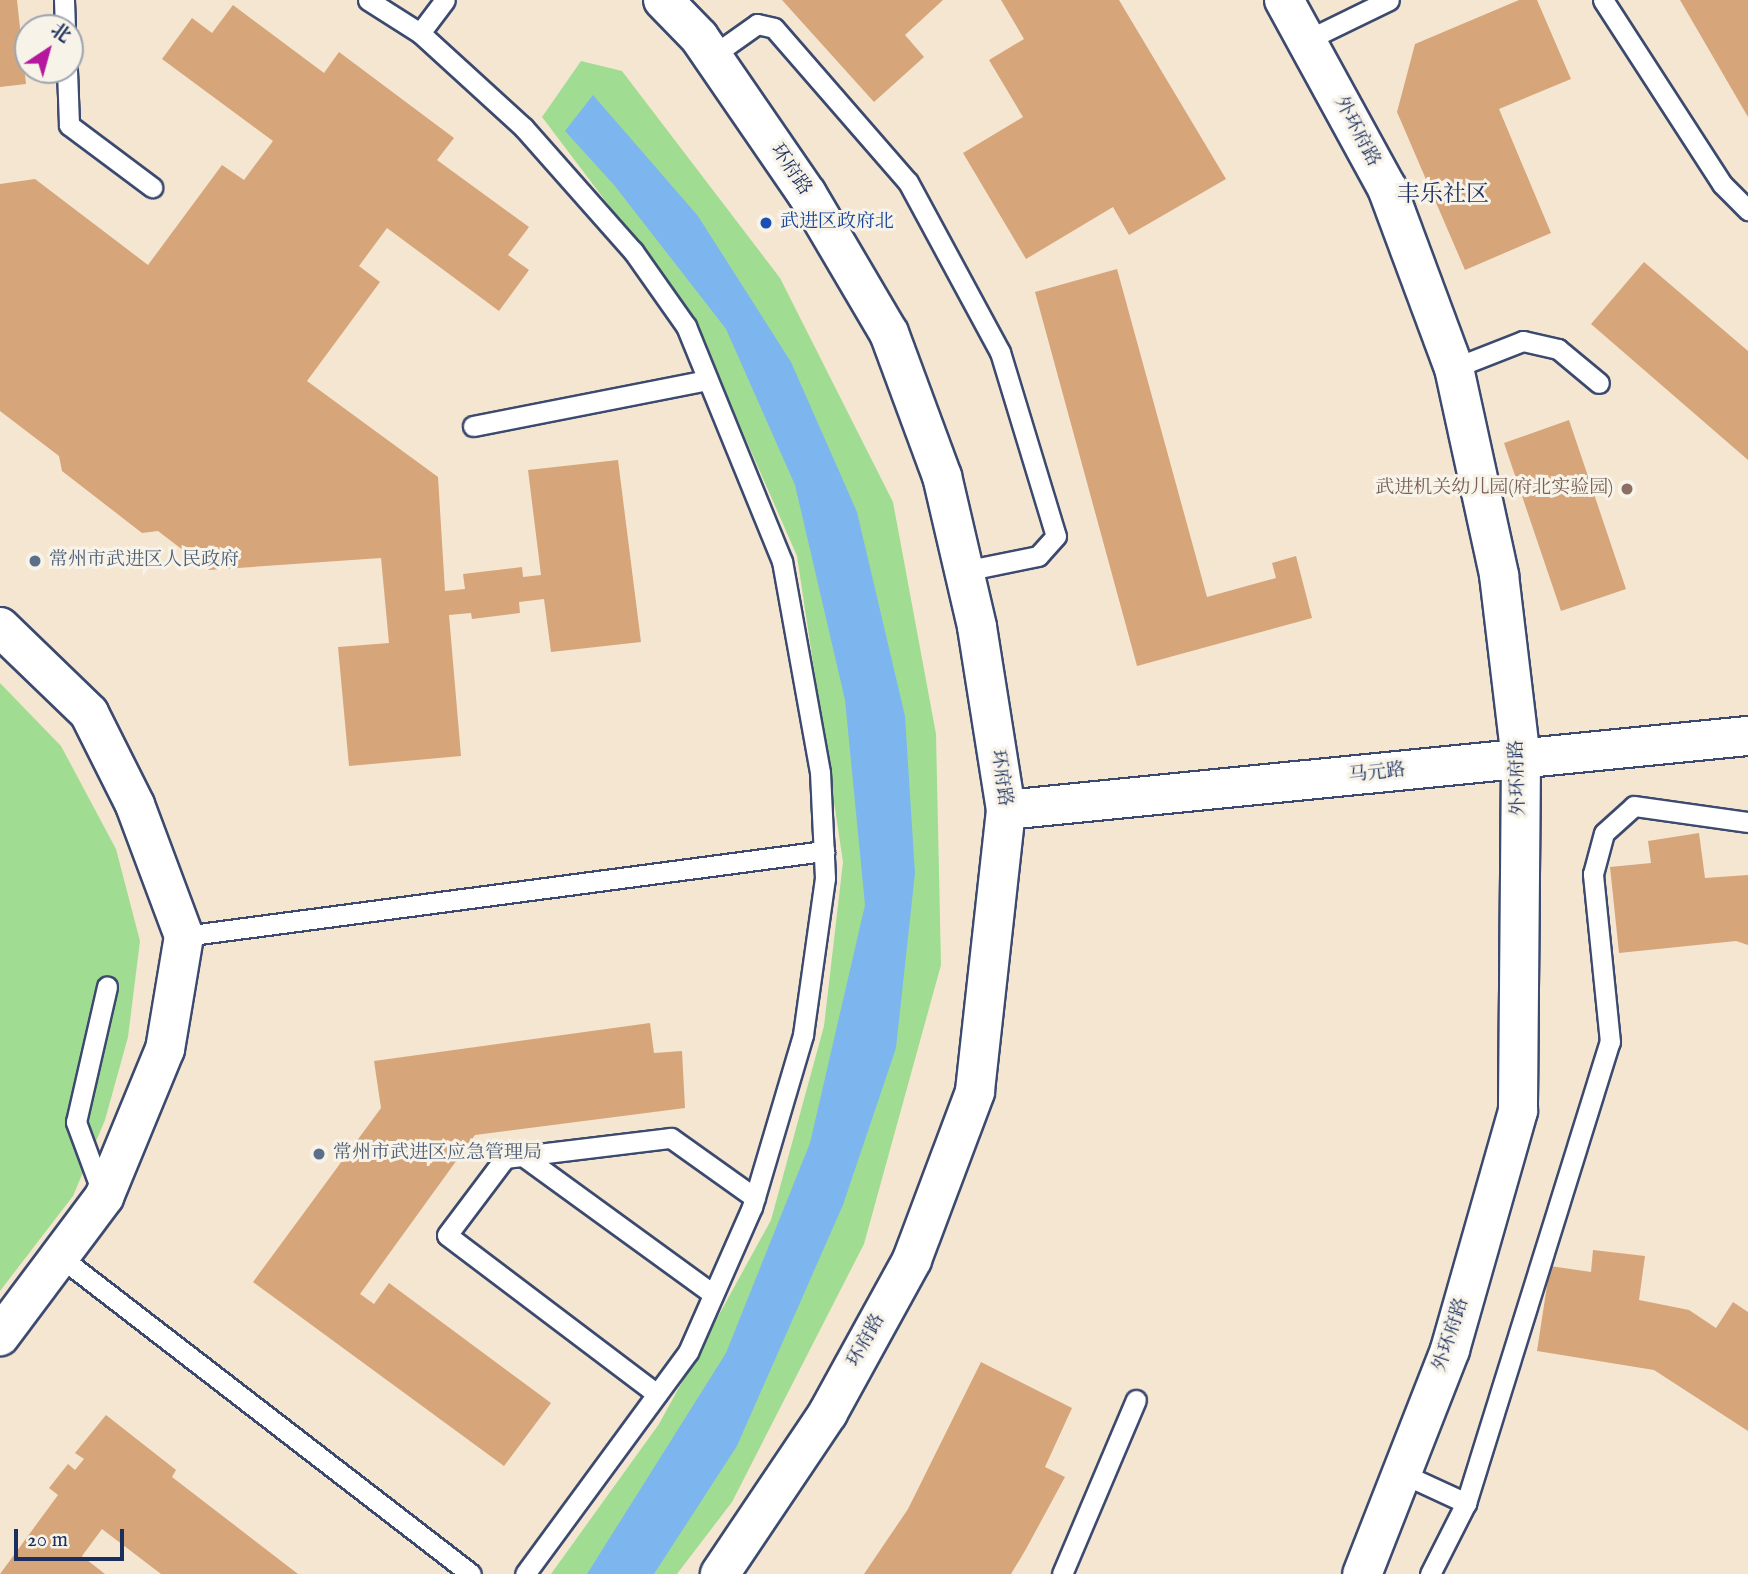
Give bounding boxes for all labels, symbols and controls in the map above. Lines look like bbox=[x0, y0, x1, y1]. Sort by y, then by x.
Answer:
north arrow bbox=[14, 14, 84, 84]
text: 北 bbox=[45, 18, 75, 49]
street label: 外环府路 bbox=[1328, 93, 1384, 171]
street label: 环府路 bbox=[765, 140, 815, 200]
district label: 丰乐社区 bbox=[1397, 181, 1489, 209]
place label: 武进区政府北 bbox=[780, 212, 894, 234]
marker: 武进区政府北 bbox=[758, 215, 774, 231]
place label: 武进机关幼儿园(府北实验园) bbox=[1375, 478, 1613, 500]
marker: 武进机关幼儿园(府北实验园) bbox=[1619, 481, 1635, 497]
place label: 常州市武进区人民政府 bbox=[49, 550, 239, 572]
marker: 常州市武进区人民政府 bbox=[27, 553, 43, 569]
street label: 外环府路 bbox=[1506, 740, 1532, 816]
street label: 环府路 bbox=[985, 748, 1015, 808]
street label: 马元路 bbox=[1347, 760, 1407, 788]
place label: 常州市武进区应急管理局 bbox=[333, 1143, 542, 1165]
marker: 常州市武进区应急管理局 bbox=[311, 1146, 327, 1162]
street label: 外环府路 bbox=[1429, 1295, 1475, 1375]
street label: 环府路 bbox=[843, 1311, 891, 1371]
scale bar bbox=[18, 1514, 128, 1558]
text: 20 m bbox=[27, 1527, 68, 1554]

